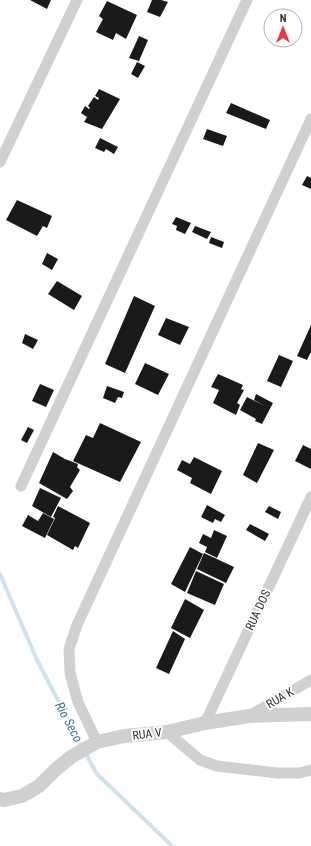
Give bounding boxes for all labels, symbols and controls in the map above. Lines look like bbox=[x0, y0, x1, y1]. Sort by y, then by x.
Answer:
north arrow bbox=[263, 8, 303, 48]
text: N bbox=[280, 12, 287, 25]
street label: RUA DOS bbox=[243, 588, 273, 632]
street label: RUA K bbox=[264, 684, 297, 711]
water label: Rio Seco bbox=[52, 699, 86, 745]
street label: RUA V bbox=[132, 725, 163, 743]

